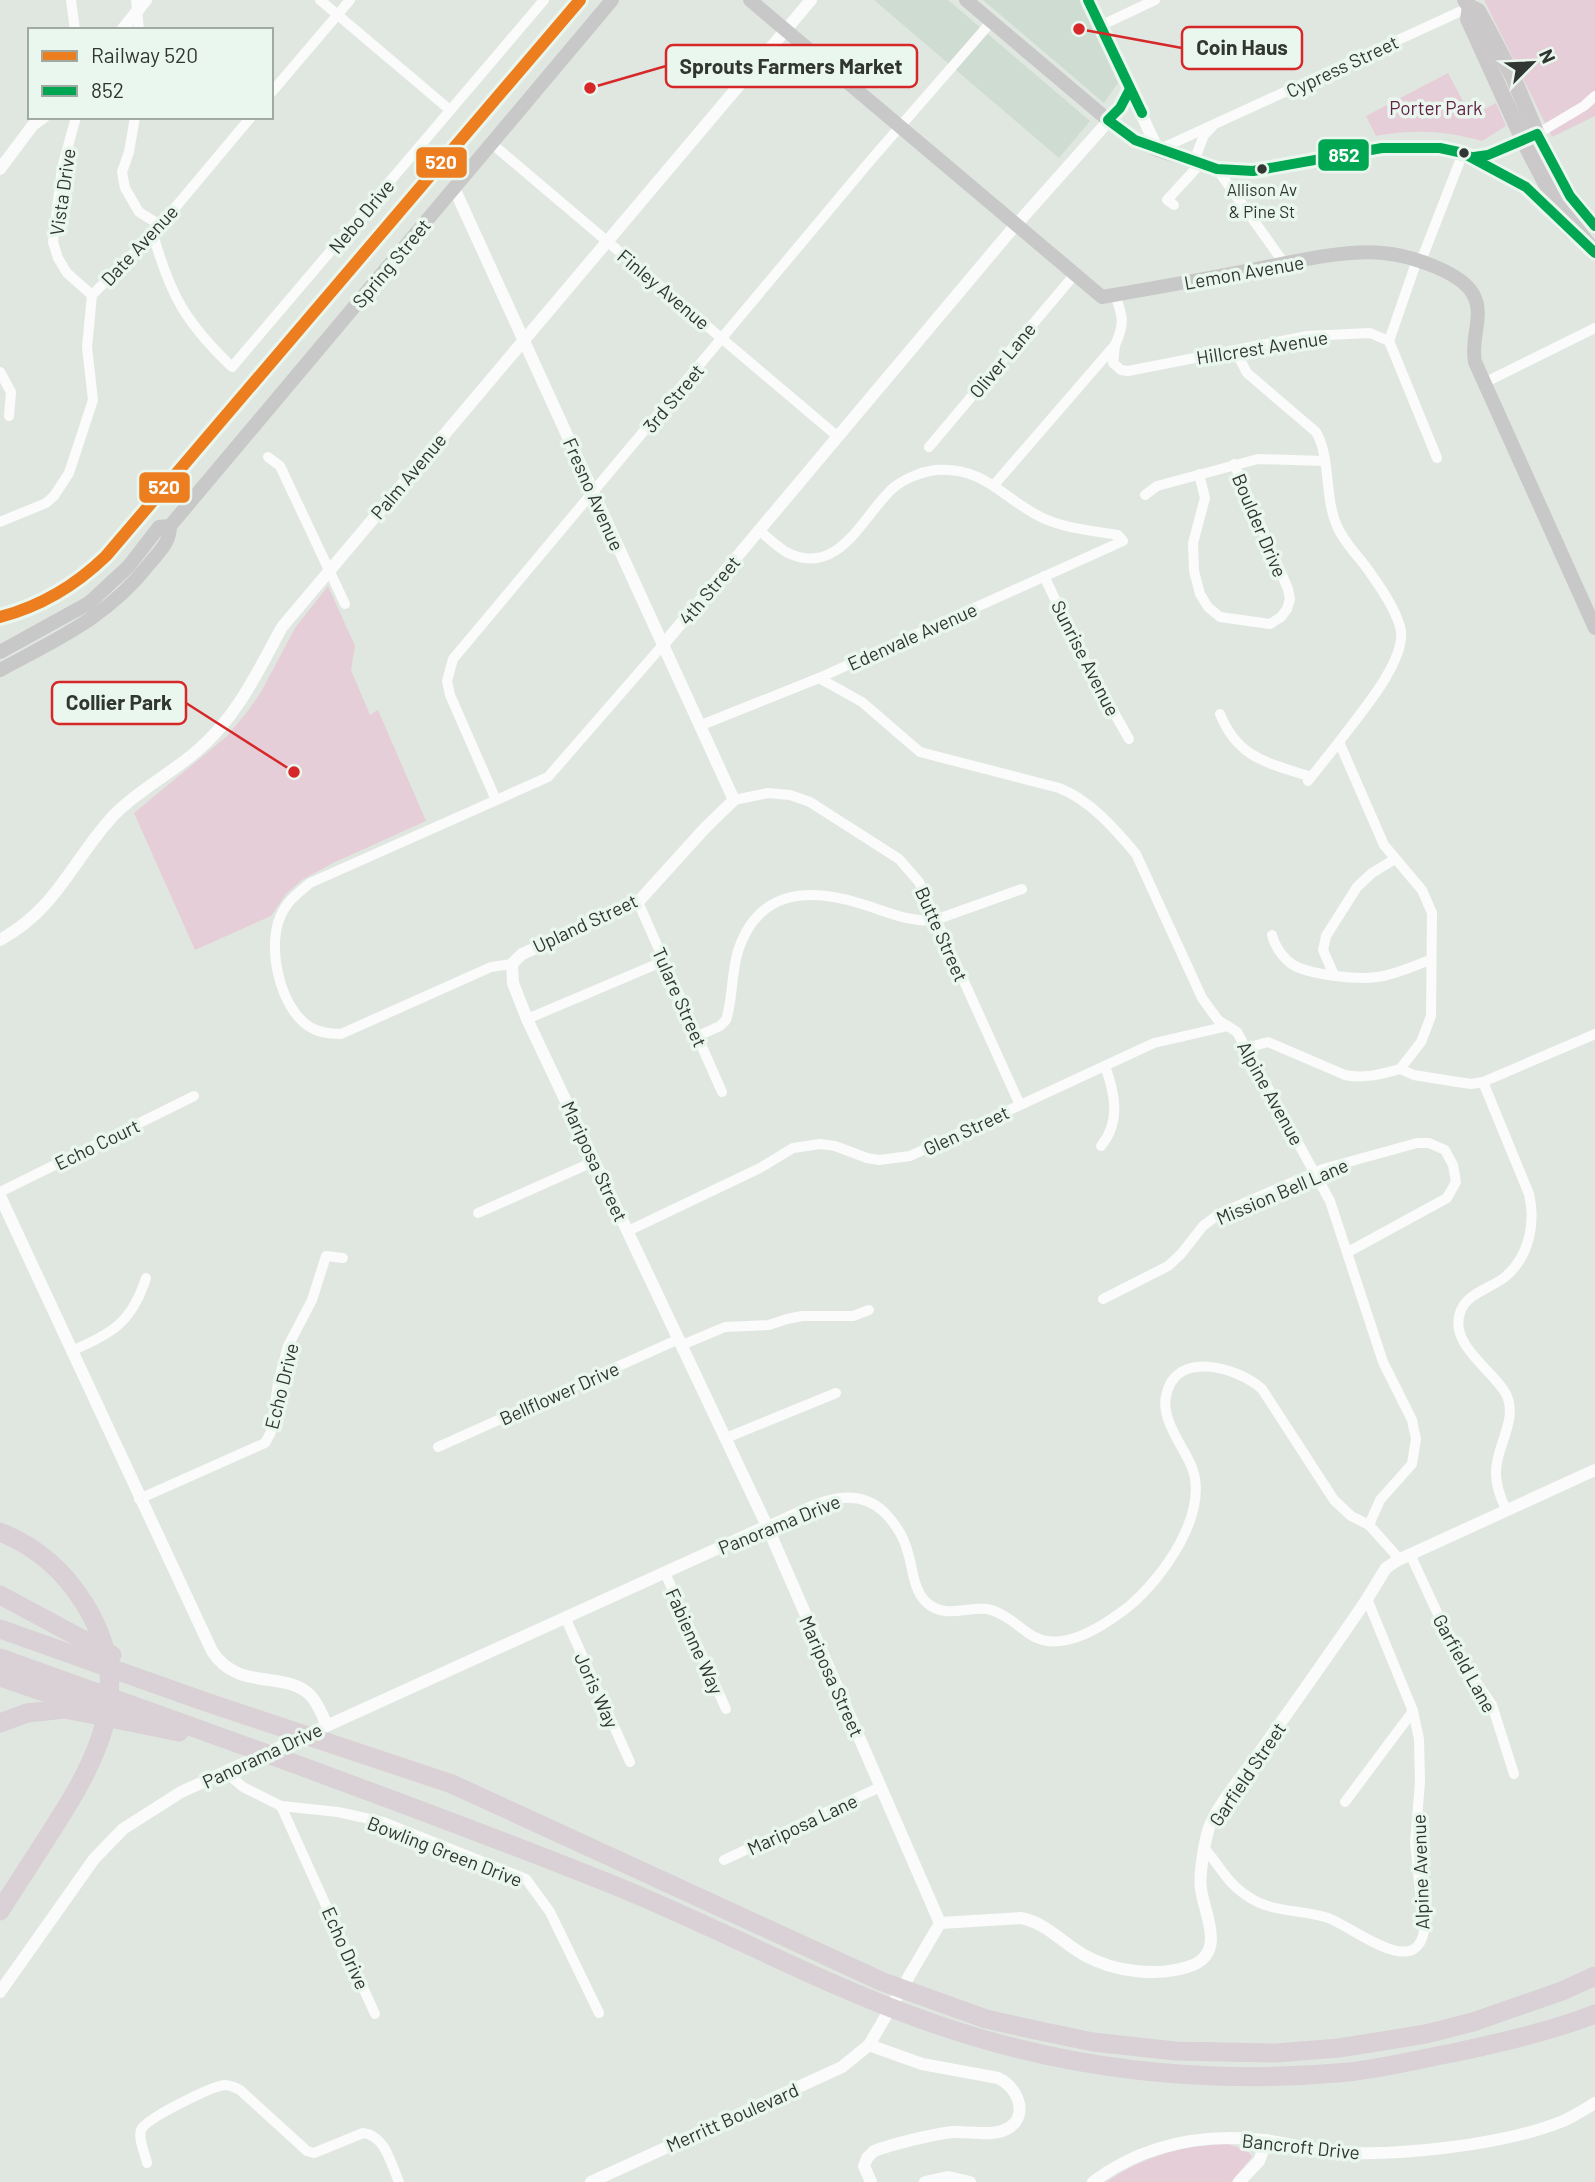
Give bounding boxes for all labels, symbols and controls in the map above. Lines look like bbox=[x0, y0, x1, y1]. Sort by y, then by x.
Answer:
callout: Coin Haus bbox=[1182, 27, 1302, 69]
legend bbox=[28, 28, 273, 119]
north arrow bbox=[1497, 28, 1567, 98]
street label: Cypress Street bbox=[1282, 30, 1402, 102]
text: Coin Haus bbox=[1196, 34, 1288, 59]
text: Railway 520 bbox=[91, 42, 198, 67]
callout: Sprouts Farmers Market bbox=[666, 45, 917, 87]
text: N bbox=[1535, 45, 1561, 66]
text: Sprouts Farmers Market bbox=[679, 53, 903, 78]
text: 852 bbox=[91, 77, 124, 102]
park label: Porter Park bbox=[1389, 96, 1483, 119]
line badge: 852 bbox=[1317, 138, 1370, 172]
text: 852 bbox=[1328, 143, 1360, 166]
line badge: 520 bbox=[415, 146, 468, 179]
unlabelled marker bbox=[1457, 146, 1471, 160]
street label: Vista Drive bbox=[44, 147, 80, 237]
text: 520 bbox=[425, 150, 457, 173]
marker: Allison Av & Pine St bbox=[1255, 162, 1269, 176]
street label: Nebo Drive bbox=[323, 174, 399, 258]
place label: Allison Av & Pine St bbox=[1227, 179, 1297, 221]
street label: Date Avenue bbox=[96, 200, 182, 290]
street label: Spring Street bbox=[347, 214, 435, 312]
street label: Finley Avenue bbox=[613, 244, 715, 334]
street label: Lemon Avenue bbox=[1182, 250, 1306, 294]
street label: Oliver Lane bbox=[964, 318, 1040, 402]
street label: Hillcrest Avenue bbox=[1195, 325, 1329, 369]
street label: 3rd Street bbox=[638, 359, 708, 437]
street label: Palm Avenue bbox=[365, 428, 451, 524]
street label: Fresno Avenue bbox=[559, 434, 629, 554]
street label: Boulder Drive bbox=[1228, 470, 1292, 580]
line badge: 520 bbox=[138, 471, 191, 504]
text: 520 bbox=[148, 475, 180, 498]
street label: 4th Street bbox=[673, 551, 745, 629]
street label: Sunrise Avenue bbox=[1047, 596, 1125, 720]
street label: Edenvale Avenue bbox=[844, 597, 980, 675]
callout: Collier Park bbox=[52, 682, 186, 724]
text: Collier Park bbox=[66, 689, 172, 714]
street label: Butte Street bbox=[911, 883, 973, 985]
street label: Upland Street bbox=[529, 889, 641, 957]
street label: Tulare Street bbox=[648, 943, 712, 1051]
street label: Alpine Avenue bbox=[1233, 1037, 1309, 1149]
street label: Mariposa Street bbox=[557, 1097, 633, 1225]
street label: Glen Street bbox=[919, 1100, 1013, 1160]
street label: Echo Court bbox=[51, 1114, 143, 1174]
street label: Mission Bell Lane bbox=[1213, 1153, 1351, 1229]
street label: Echo Drive bbox=[259, 1341, 303, 1431]
street label: Bellflower Drive bbox=[496, 1356, 622, 1430]
street label: Panorama Drive bbox=[715, 1489, 843, 1559]
street label: Fabienne Way bbox=[661, 1584, 729, 1698]
street label: Garfield Lane bbox=[1428, 1610, 1502, 1716]
street label: Mariposa Street bbox=[795, 1612, 869, 1740]
street label: Joris Way bbox=[570, 1649, 624, 1731]
street label: Panorama Drive bbox=[198, 1717, 326, 1793]
street label: Garfield Street bbox=[1204, 1718, 1290, 1830]
street label: Mariposa Lane bbox=[743, 1788, 861, 1860]
street label: Bowling Green Drive bbox=[364, 1811, 526, 1891]
street label: Alpine Avenue bbox=[1406, 1814, 1434, 1930]
street label: Echo Drive bbox=[318, 1903, 374, 1993]
street label: Merritt Boulevard bbox=[662, 2078, 802, 2156]
street label: Bancroft Drive bbox=[1241, 2128, 1361, 2164]

